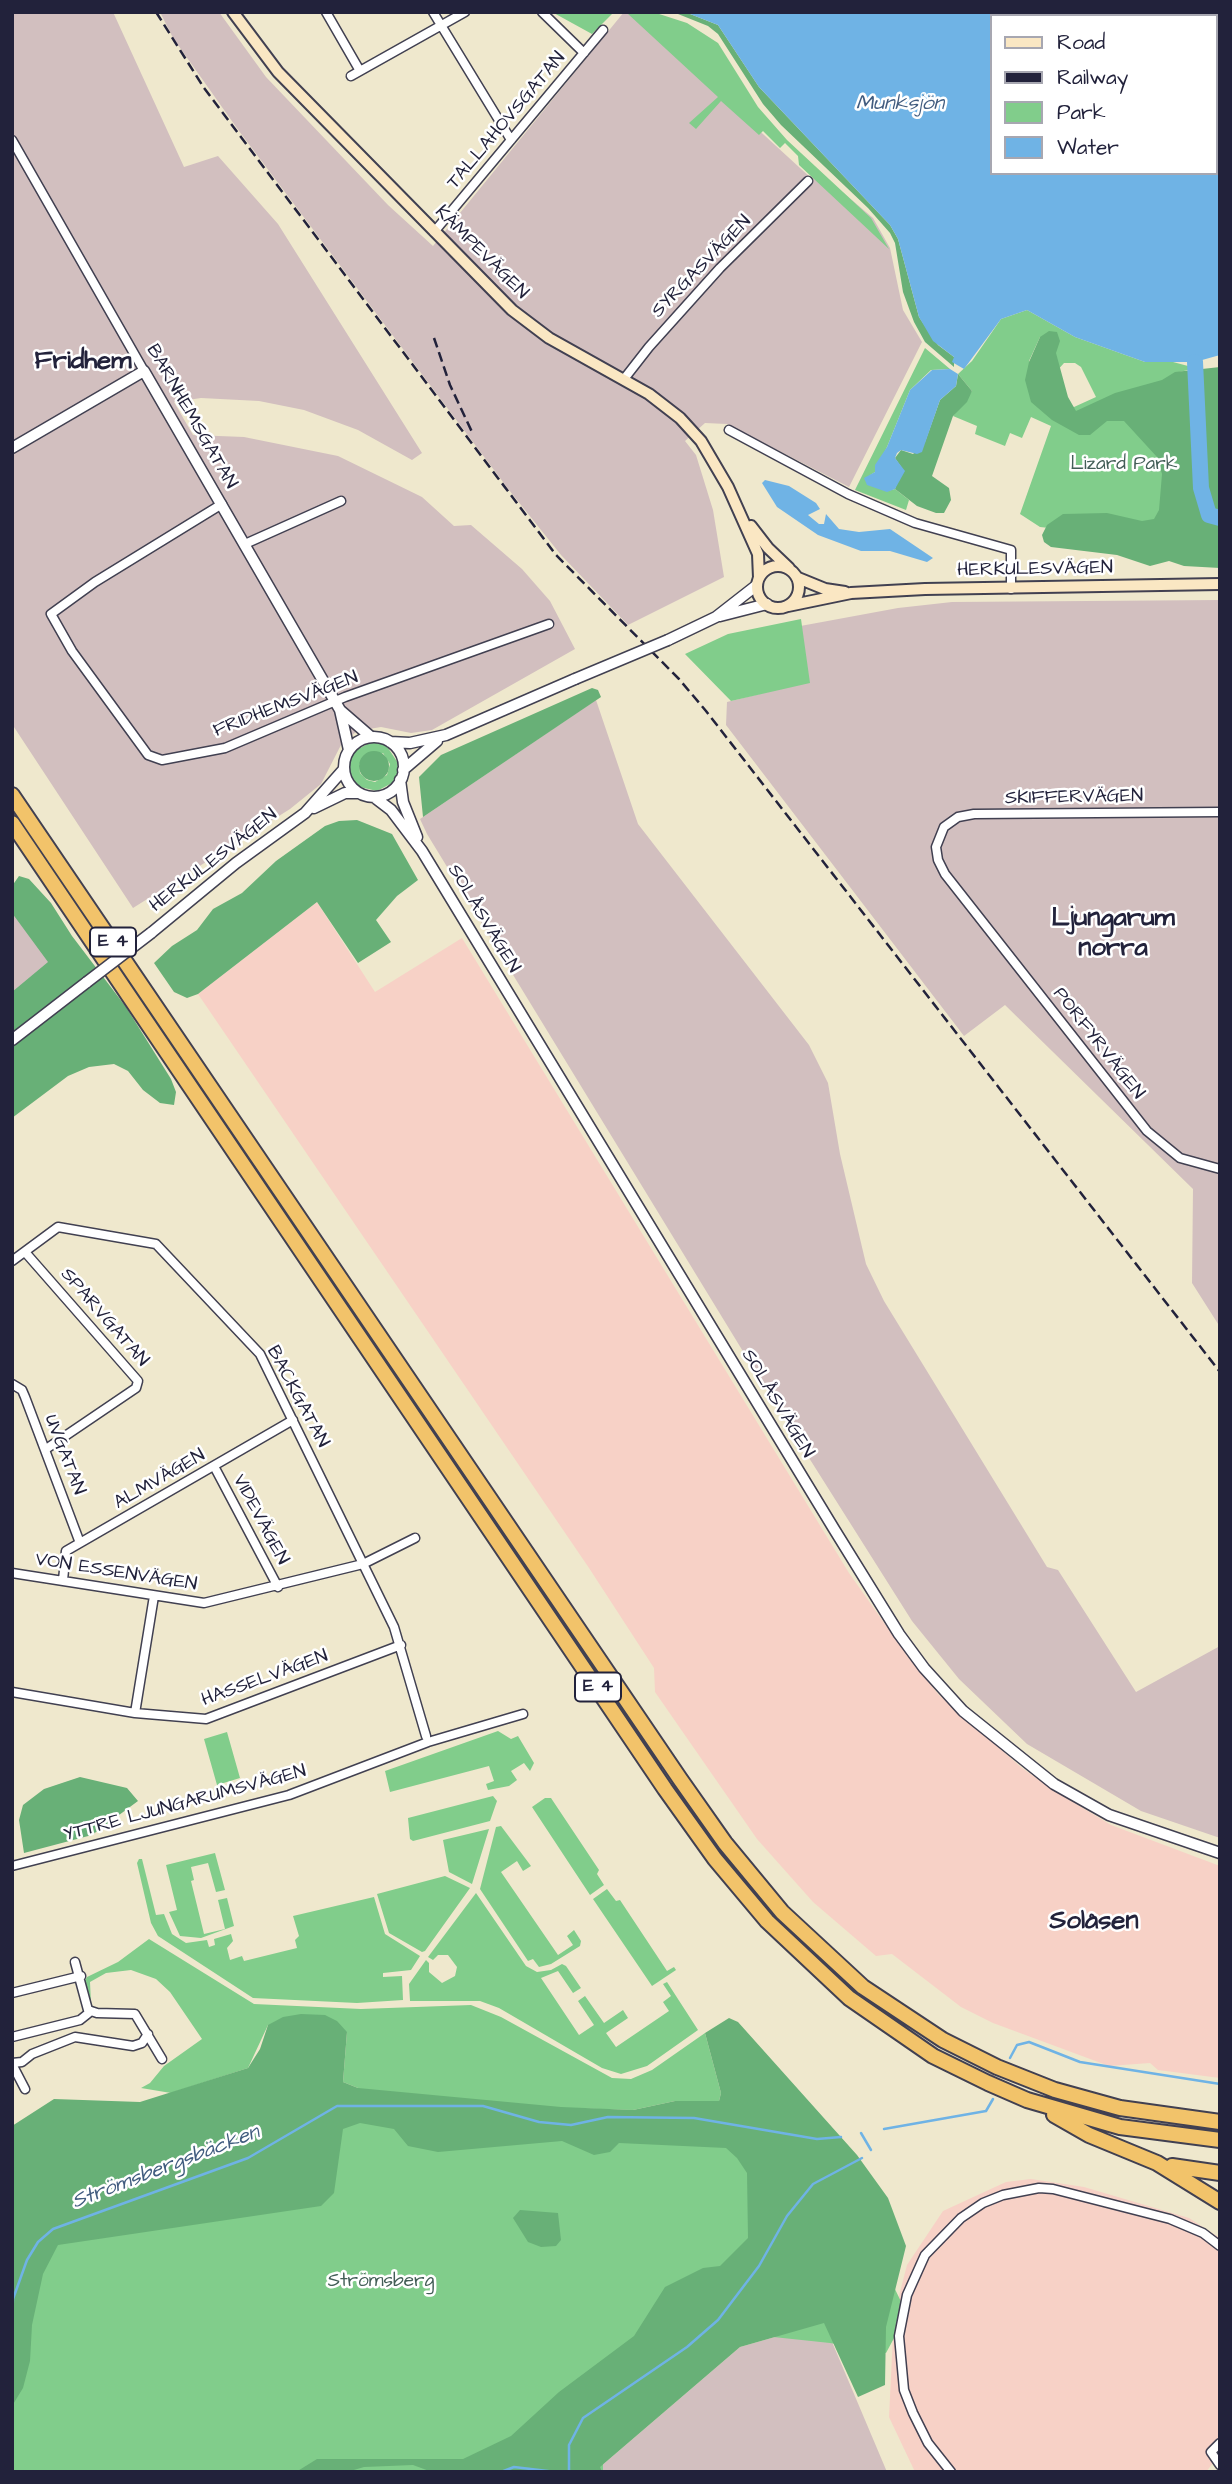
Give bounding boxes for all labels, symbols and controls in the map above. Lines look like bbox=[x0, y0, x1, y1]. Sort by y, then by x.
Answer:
legend bbox=[990, 14, 1218, 175]
text: Road bbox=[1057, 28, 1105, 57]
street label: TALLAHOVSGATAN bbox=[443, 48, 571, 194]
text: Railway bbox=[1057, 63, 1128, 92]
water label: Munksjön bbox=[856, 92, 944, 118]
text: Park bbox=[1057, 98, 1106, 127]
text: Water bbox=[1057, 133, 1119, 162]
street label: KÄMPEVÄGEN bbox=[429, 201, 533, 305]
street label: SYRGASVÄGEN bbox=[647, 211, 757, 323]
street label: BARNHEMSGATAN bbox=[140, 341, 242, 493]
district label: Fridhem bbox=[35, 347, 131, 379]
park label: Lizard Park bbox=[1071, 454, 1177, 476]
street label: HERKULESVÄGEN bbox=[957, 557, 1113, 583]
street label: FRIDHEMSVÄGEN bbox=[211, 667, 361, 743]
street label: SKIFFERVÄGEN bbox=[1005, 785, 1143, 811]
street label: HERKULESVÄGEN bbox=[146, 804, 282, 918]
street label: SOLÅSVÄGEN bbox=[442, 860, 524, 978]
district label: Ljungarum norra bbox=[1051, 904, 1175, 965]
road number: E 4 bbox=[90, 928, 136, 957]
street label: PORFYRVÄGEN bbox=[1047, 984, 1149, 1104]
street label: SPARVGATAN bbox=[55, 1264, 153, 1372]
street label: BACKGATAN bbox=[261, 1342, 333, 1452]
street label: SOLÅSVÄGEN bbox=[736, 1345, 818, 1463]
street label: UVGATAN bbox=[38, 1412, 90, 1498]
street label: ALMVÄGEN bbox=[110, 1445, 210, 1515]
street label: VIDEVÄGEN bbox=[227, 1471, 293, 1569]
street label: VON ESSENVÄGEN bbox=[34, 1549, 198, 1597]
street label: HASSELVÄGEN bbox=[199, 1646, 331, 1712]
road number: E 4 bbox=[575, 1672, 621, 1702]
street label: YTTRE LJUNGARUMSVÄGEN bbox=[61, 1761, 309, 1847]
district label: Solåsen bbox=[1050, 1907, 1138, 1939]
water label: Strömsbergsbäcken bbox=[69, 2121, 263, 2215]
park label: Strömsberg bbox=[328, 2271, 434, 2293]

